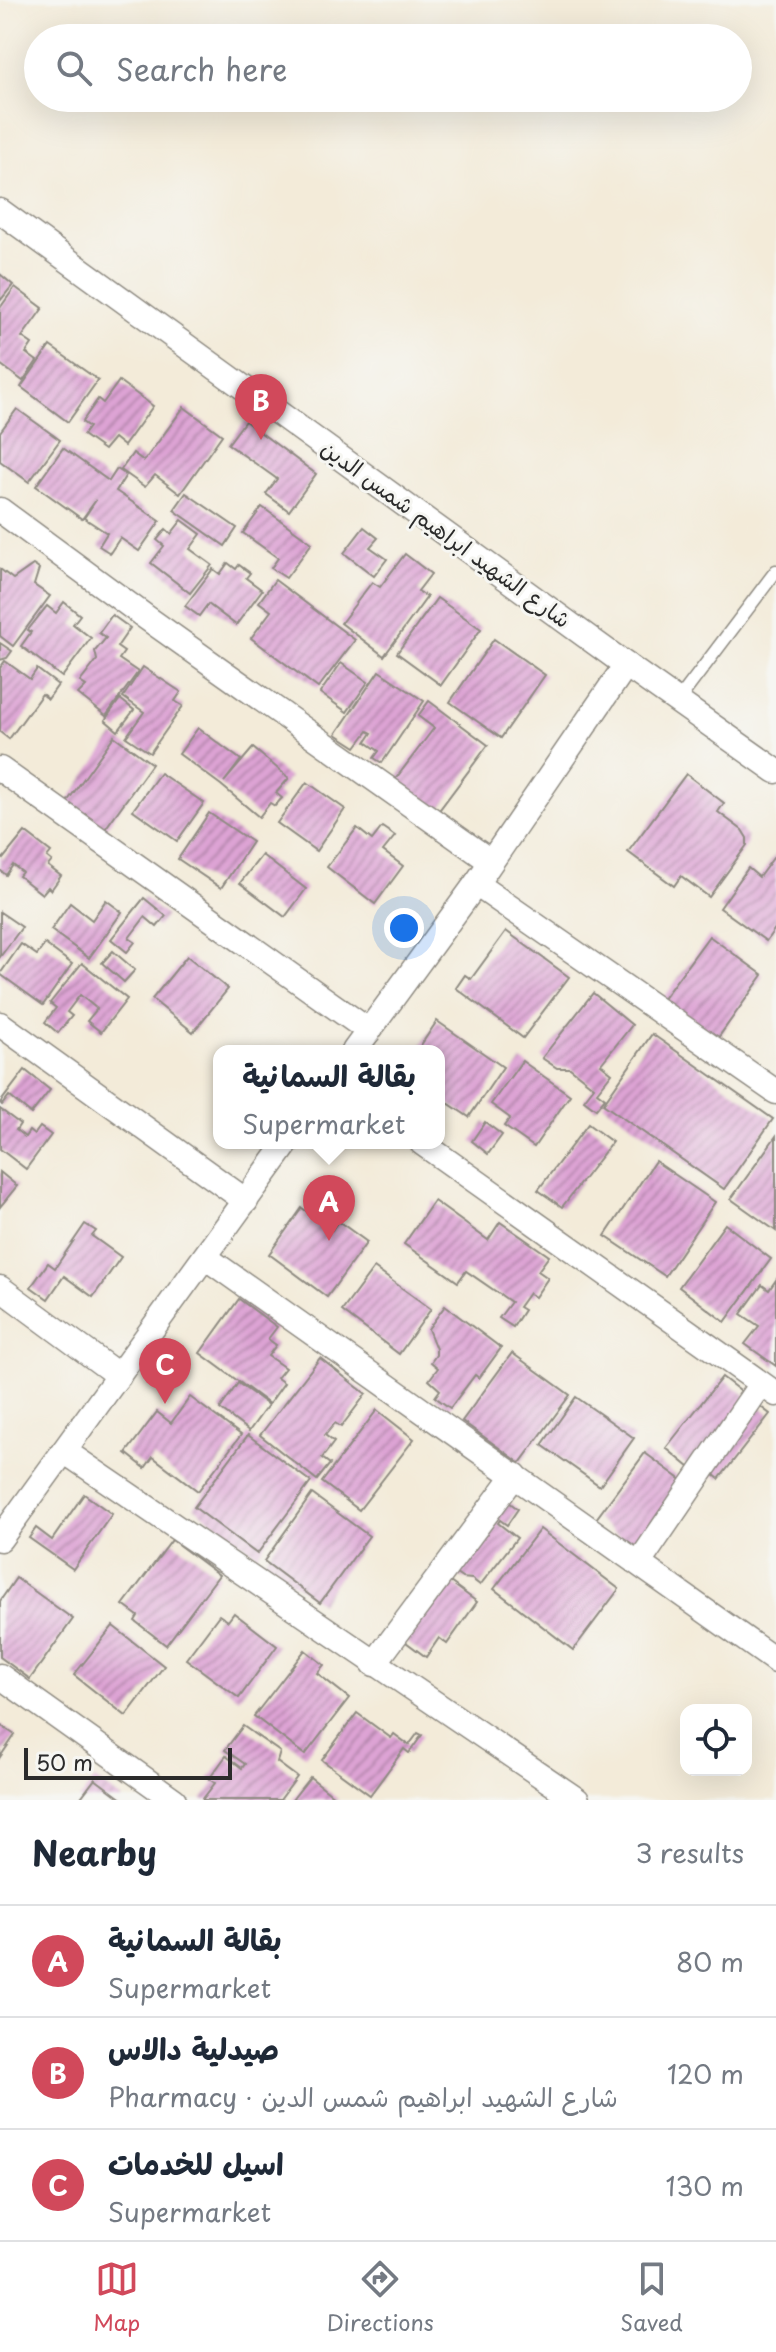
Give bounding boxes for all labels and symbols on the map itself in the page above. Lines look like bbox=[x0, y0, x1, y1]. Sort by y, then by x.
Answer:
pin: B bbox=[235, 374, 287, 440]
street label: شارع الشهيد ابراهيم شمس الدين bbox=[314, 431, 579, 636]
your location bbox=[384, 908, 424, 948]
pin: A bbox=[303, 1175, 355, 1241]
pin: C bbox=[139, 1338, 191, 1404]
scale bar bbox=[24, 1744, 232, 1780]

